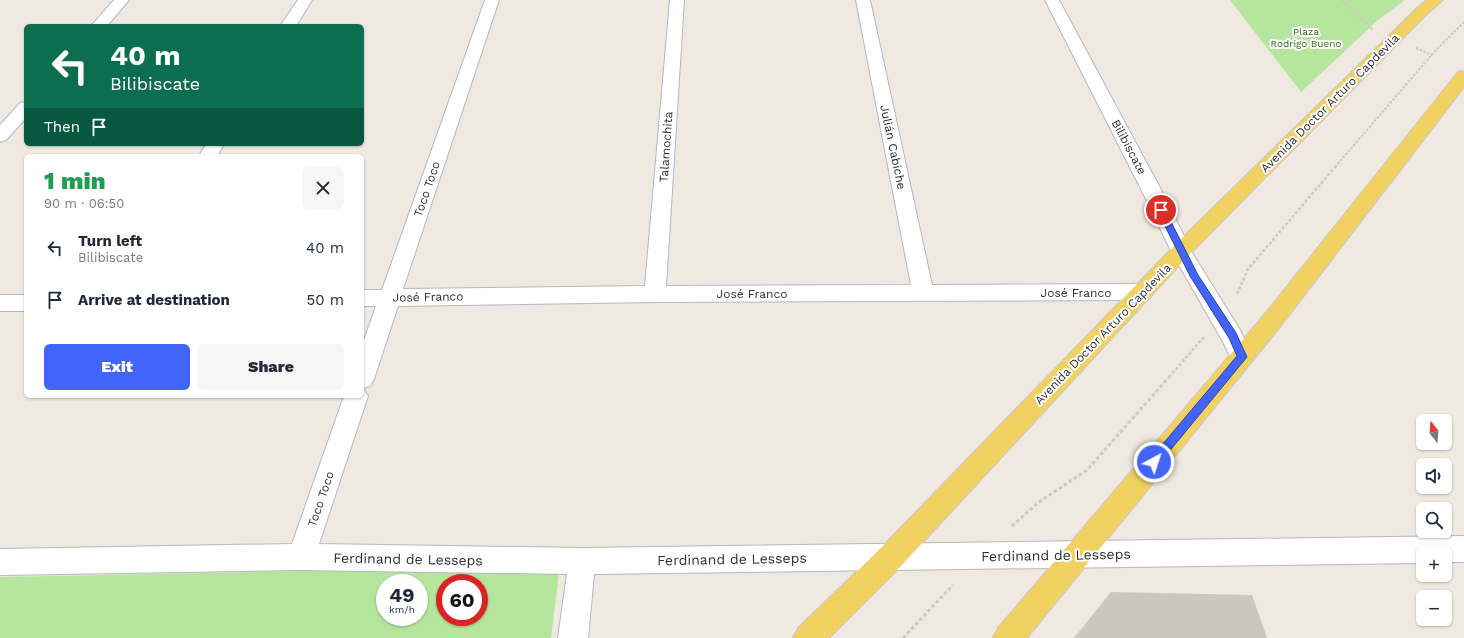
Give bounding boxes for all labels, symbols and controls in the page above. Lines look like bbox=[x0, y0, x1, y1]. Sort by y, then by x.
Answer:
park label: Plaza Rodrigo Bueno bbox=[1271, 26, 1341, 49]
street label: Avenida Doctor Arturo Capdevila bbox=[1258, 31, 1402, 175]
text: 40 m bbox=[110, 39, 180, 72]
icon: left bbox=[44, 40, 96, 92]
text: Bilibiscate bbox=[110, 73, 200, 94]
street label: Julián Cabiche bbox=[877, 103, 909, 191]
street label: Talamochita bbox=[657, 111, 675, 183]
icon: arrive bbox=[88, 116, 110, 138]
street label: Bilibiscate bbox=[1109, 117, 1149, 177]
text: Then bbox=[44, 118, 80, 136]
street label: Toco Toco bbox=[411, 159, 443, 219]
text: 1 min bbox=[44, 167, 106, 195]
button: close bbox=[302, 167, 344, 209]
pin bbox=[1144, 193, 1178, 227]
text: 90 m · 06:50 bbox=[44, 196, 124, 211]
icon: arrive bbox=[1150, 199, 1172, 221]
text: Turn left bbox=[78, 232, 142, 250]
icon: left bbox=[44, 237, 66, 259]
text: 40 m bbox=[306, 239, 344, 257]
text: Bilibiscate bbox=[78, 250, 143, 265]
street label: Avenida Doctor Arturo Capdevila bbox=[1032, 261, 1174, 407]
street label: José Franco bbox=[1041, 286, 1111, 300]
street label: José Franco bbox=[717, 287, 787, 301]
icon: arrive bbox=[44, 289, 66, 311]
street label: José Franco bbox=[392, 289, 464, 305]
text: Arrive at destination bbox=[78, 291, 230, 309]
text: 50 m bbox=[307, 291, 344, 309]
button: Exit bbox=[44, 344, 190, 390]
button: Share bbox=[198, 344, 344, 390]
north arrow bbox=[1416, 414, 1452, 450]
map controls bbox=[1416, 414, 1452, 626]
position arrow bbox=[1133, 441, 1175, 483]
button: sound bbox=[1416, 458, 1452, 494]
street label: Toco Toco bbox=[305, 469, 337, 529]
button: search bbox=[1416, 502, 1452, 538]
street label: Ferdinand de Lesseps bbox=[981, 546, 1131, 564]
button: + bbox=[1416, 546, 1452, 582]
street label: Ferdinand de Lesseps bbox=[333, 550, 483, 568]
street label: Ferdinand de Lesseps bbox=[657, 550, 807, 568]
speed limit sign: 60 bbox=[436, 574, 488, 626]
text: 49 bbox=[389, 583, 415, 607]
button: − bbox=[1416, 590, 1452, 626]
text: km/h bbox=[389, 604, 415, 615]

